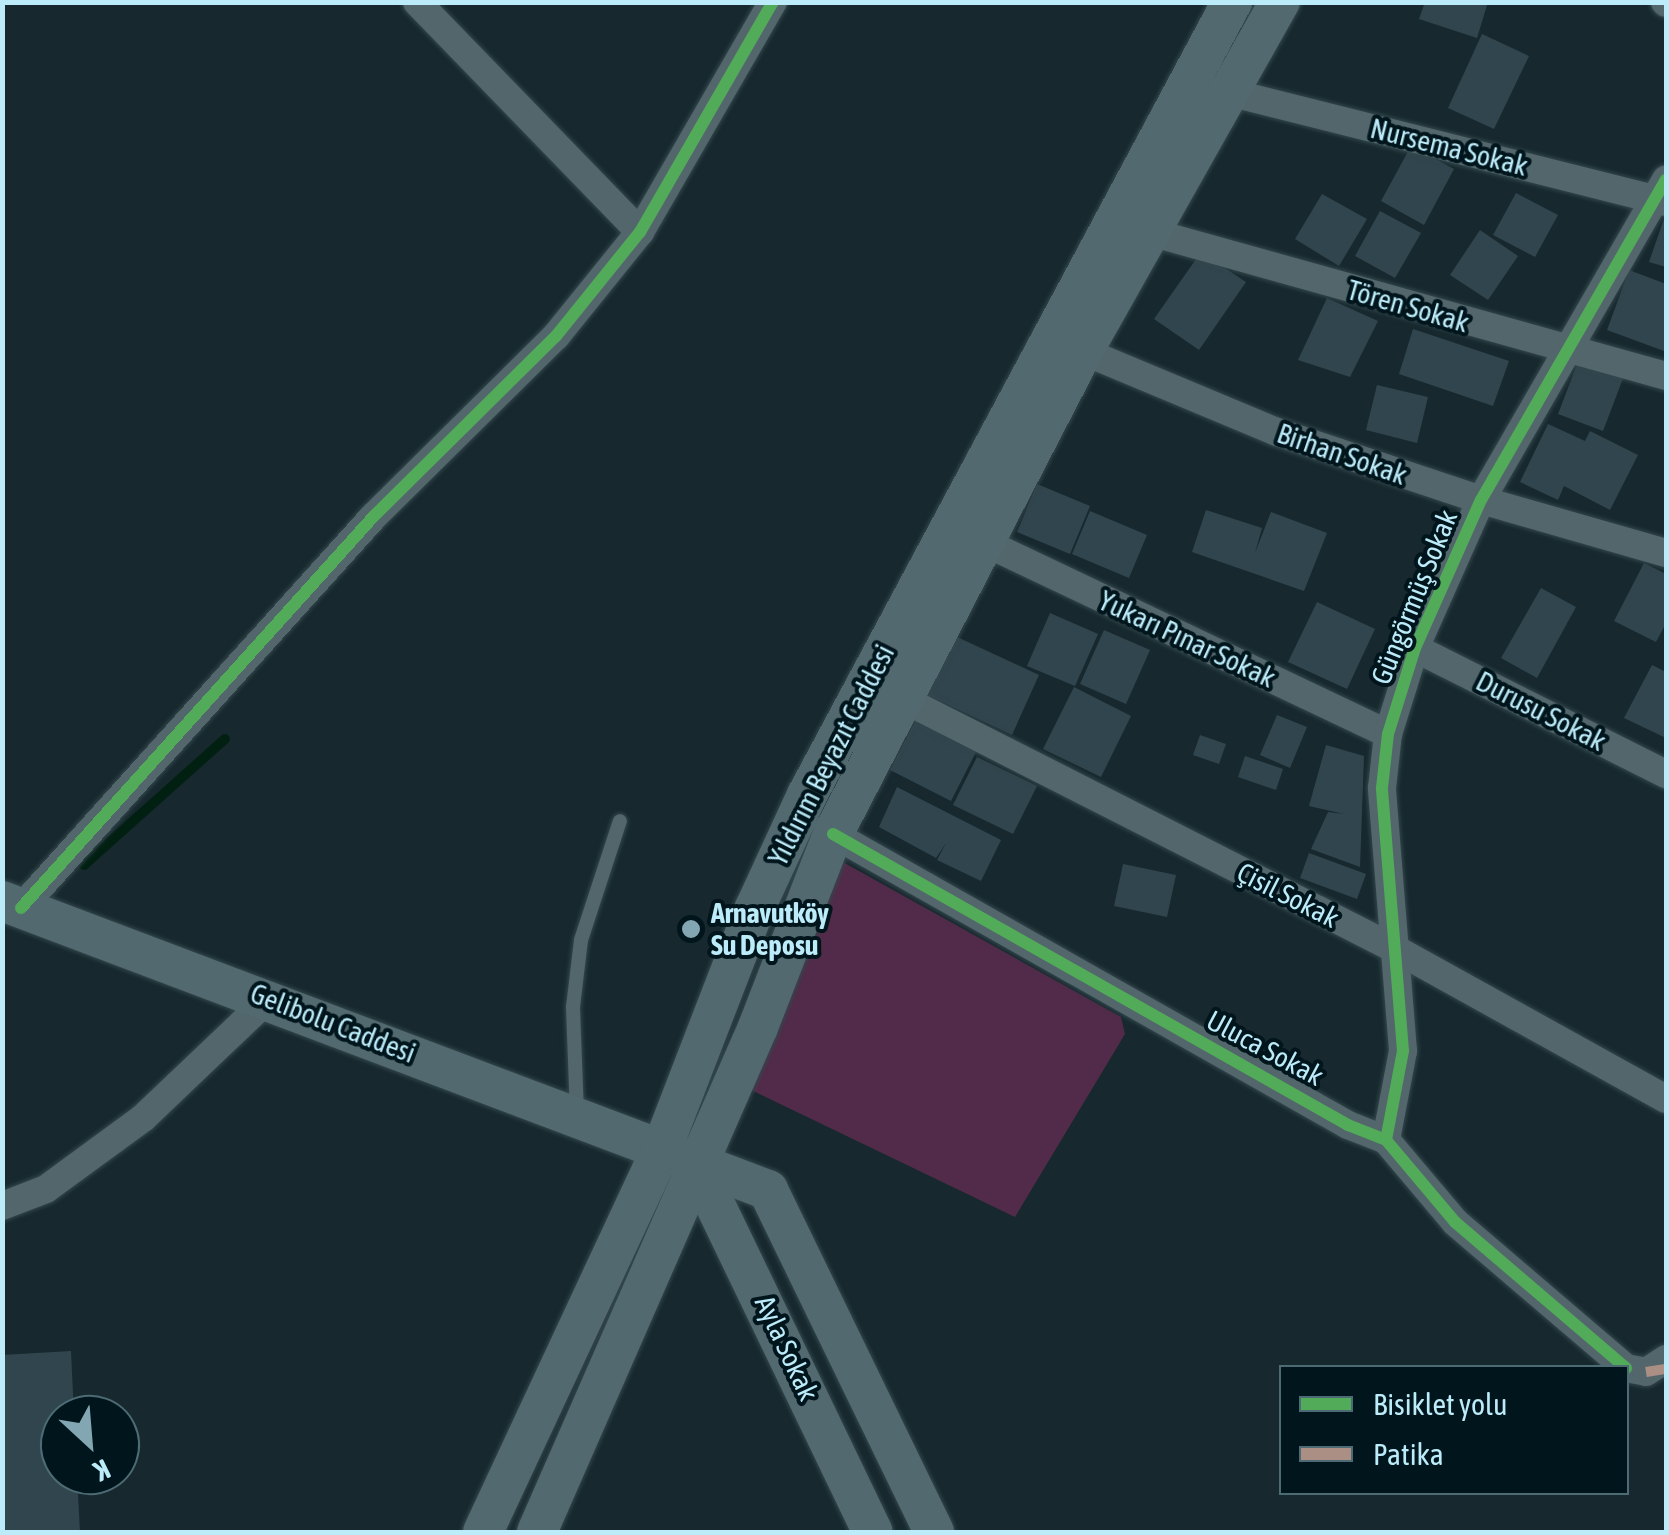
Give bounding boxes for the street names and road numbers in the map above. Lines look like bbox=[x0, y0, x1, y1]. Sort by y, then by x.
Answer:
street label: Nursema Sokak bbox=[1367, 111, 1531, 183]
street label: Tören Sokak bbox=[1343, 273, 1473, 339]
street label: Birhan Sokak bbox=[1273, 416, 1411, 492]
street label: Güngörmüş Sokak bbox=[1364, 505, 1464, 689]
street label: Yukarı Pınar Sokak bbox=[1093, 583, 1281, 695]
street label: Yıldırım Beyazıt Caddesi bbox=[761, 639, 901, 871]
street label: Durusu Sokak bbox=[1471, 664, 1611, 758]
street label: Çisil Sokak bbox=[1232, 855, 1344, 935]
street label: Gelibolu Caddesi bbox=[246, 976, 420, 1070]
street label: Uluca Sokak bbox=[1201, 1003, 1329, 1093]
street label: Ayla Sokak bbox=[748, 1290, 826, 1406]

